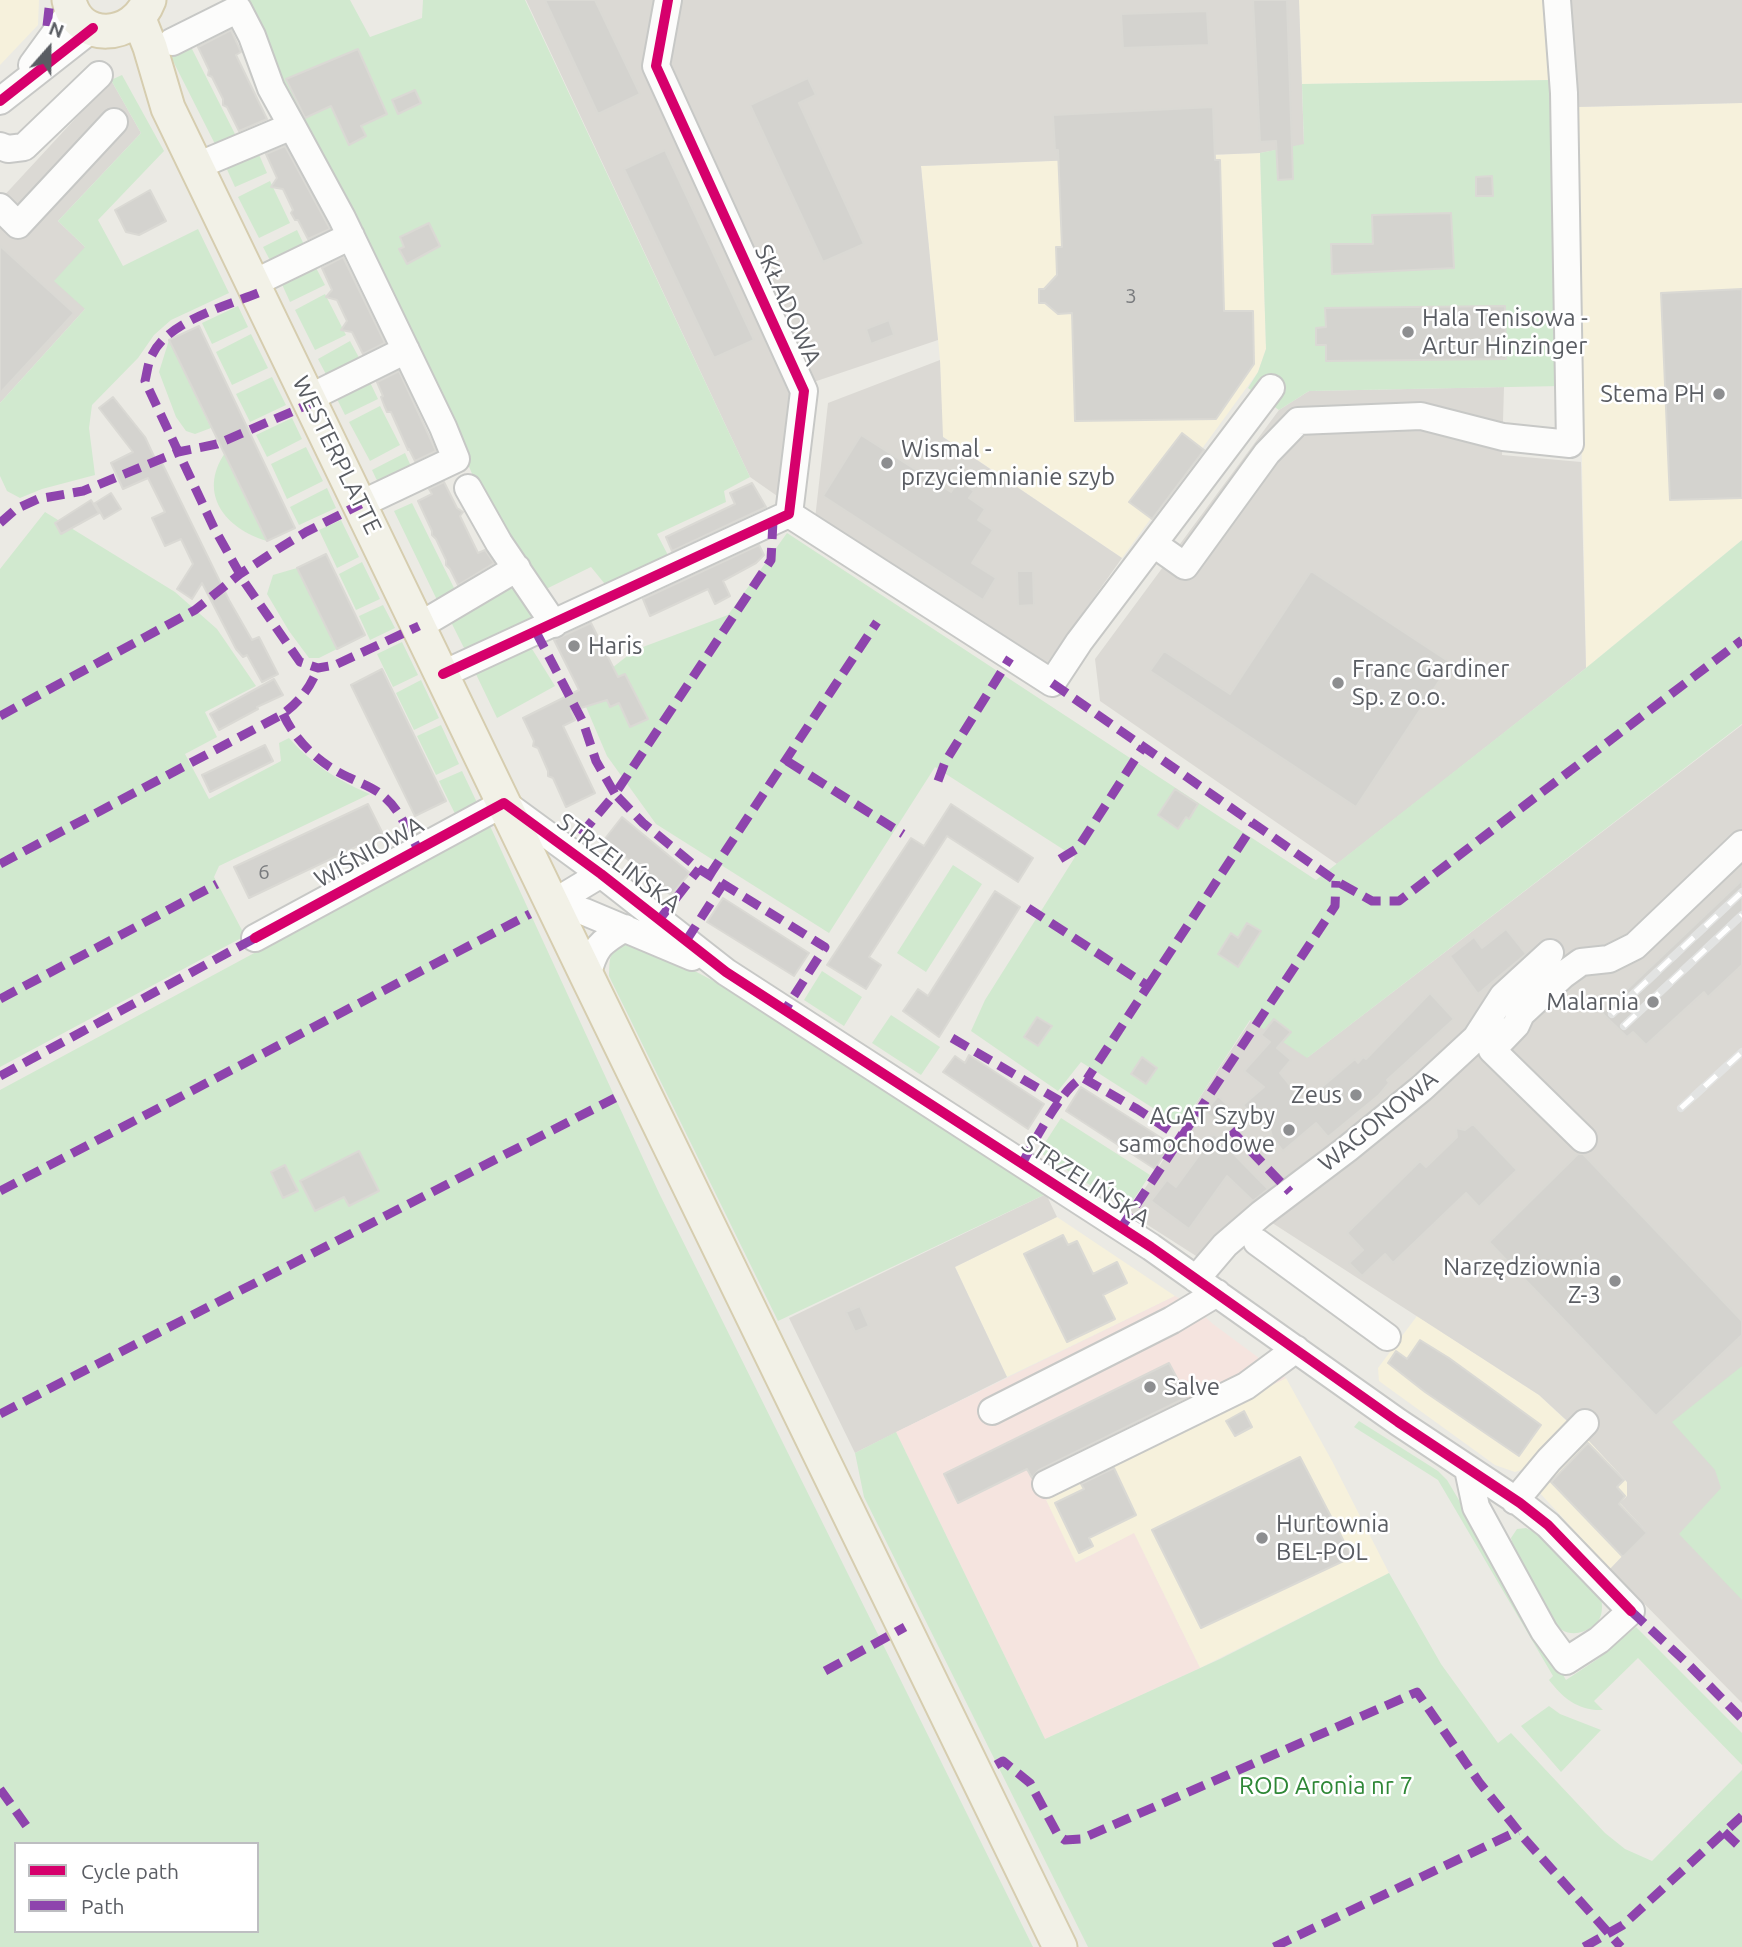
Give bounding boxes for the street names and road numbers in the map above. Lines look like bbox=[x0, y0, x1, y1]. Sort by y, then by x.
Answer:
street label: SKŁADOWA bbox=[749, 240, 827, 370]
street label: WESTERPLATTE bbox=[286, 371, 388, 539]
street label: STRZELIŃSKA bbox=[552, 807, 686, 919]
street label: WIŚNIOWA bbox=[309, 810, 429, 894]
street label: WAGONOWA bbox=[1313, 1064, 1443, 1178]
street label: STRZELIŃSKA bbox=[1016, 1129, 1156, 1233]

